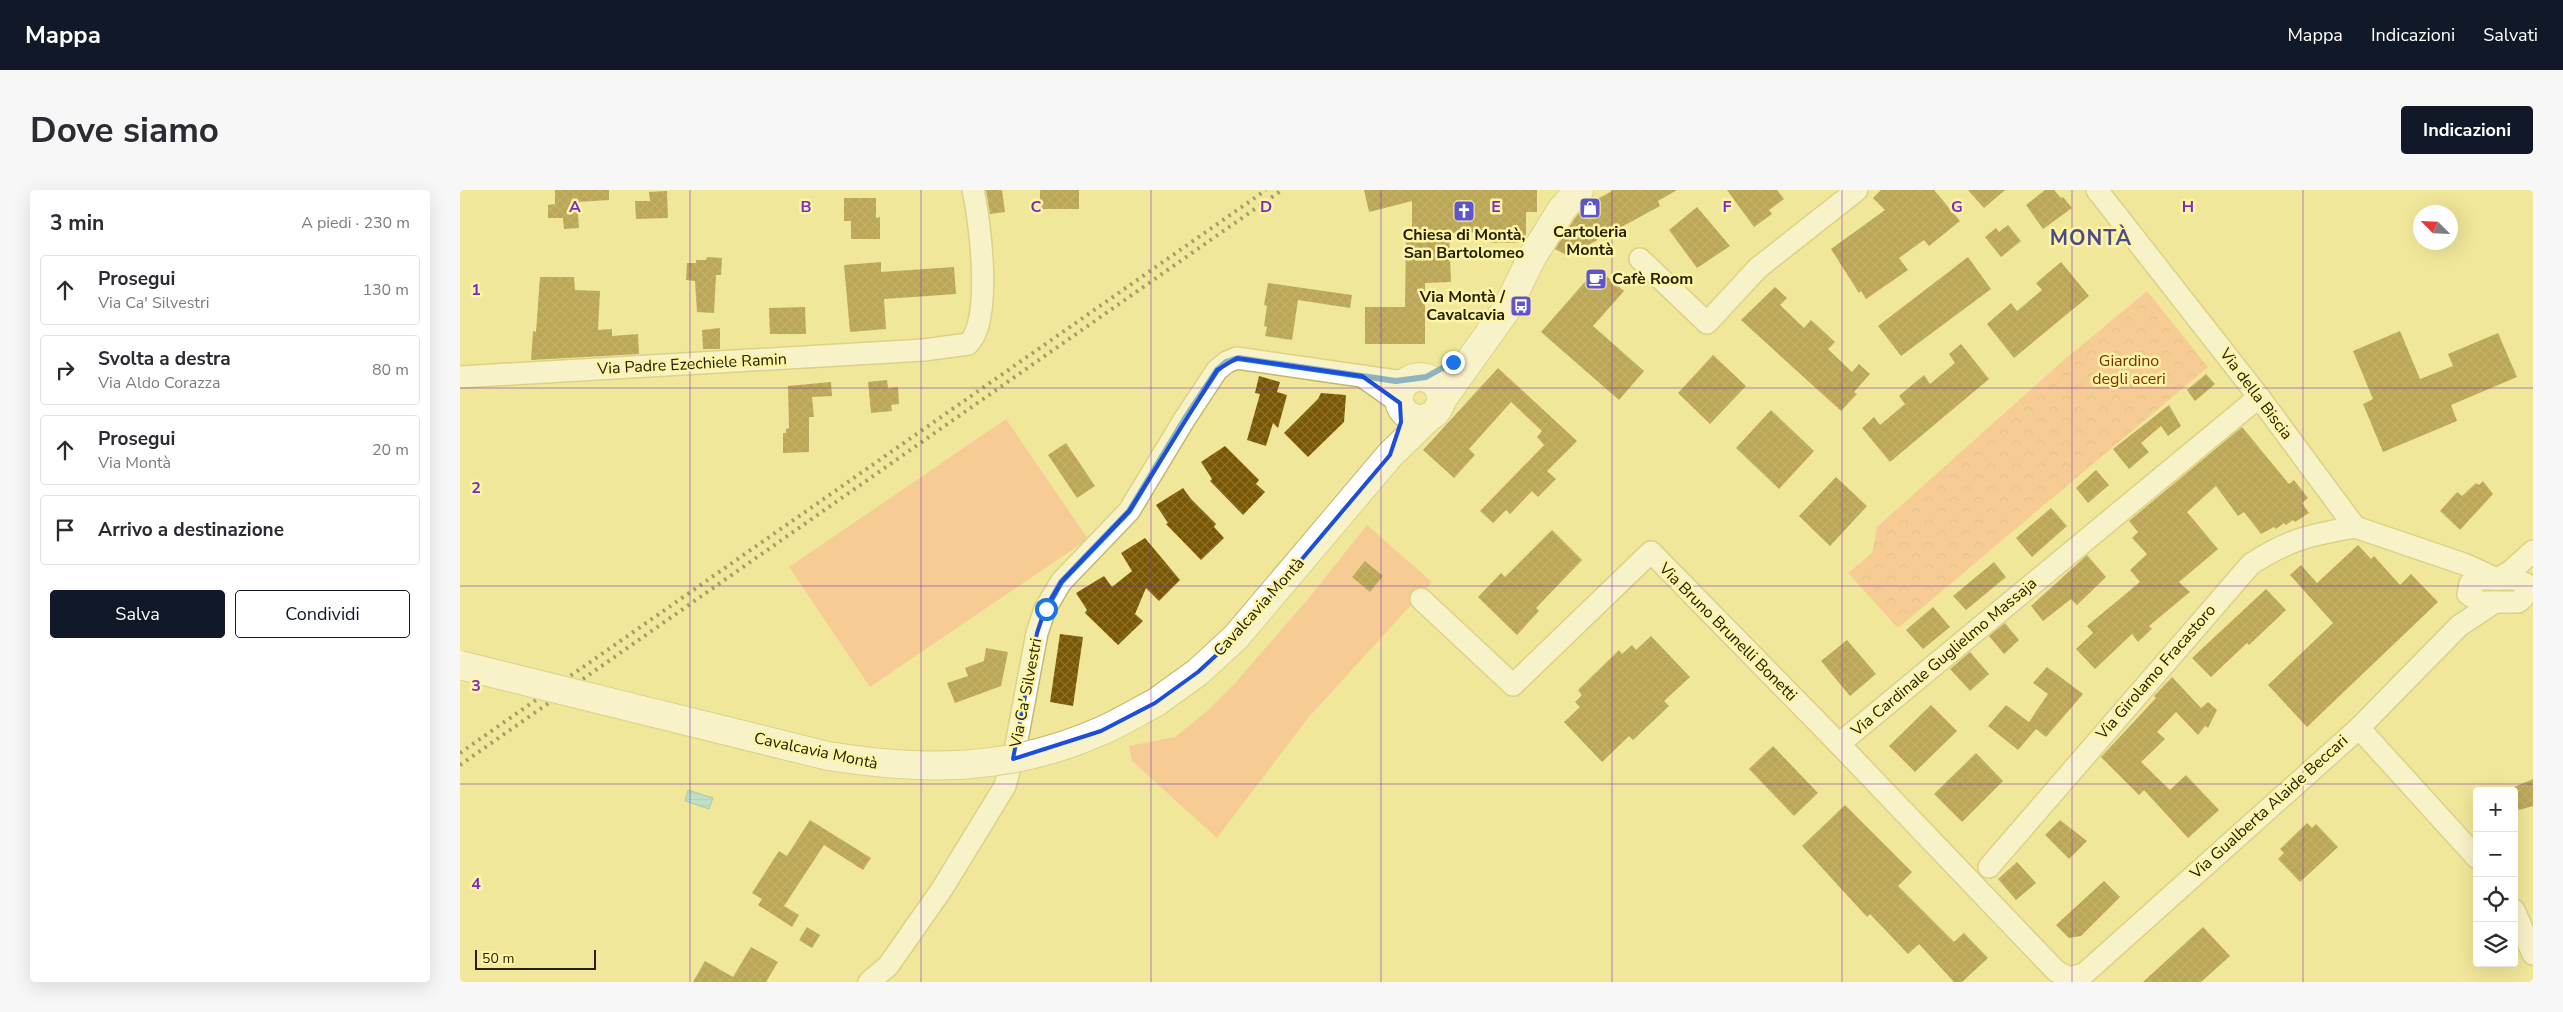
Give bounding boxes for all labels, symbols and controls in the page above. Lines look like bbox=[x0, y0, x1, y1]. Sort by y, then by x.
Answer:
text: Mappa bbox=[25, 19, 101, 51]
text: Mappa bbox=[2287, 23, 2343, 47]
text: Indicazioni bbox=[2371, 23, 2455, 47]
text: Salvati bbox=[2483, 23, 2538, 47]
button: Indicazioni bbox=[2401, 106, 2533, 154]
text: Dove siamo bbox=[30, 107, 219, 154]
text: A bbox=[569, 196, 581, 218]
text: B bbox=[800, 196, 812, 218]
text: C bbox=[1031, 196, 1042, 218]
text: D bbox=[1260, 196, 1272, 218]
text: E bbox=[1491, 196, 1501, 218]
shop icon: Cartoleria Montà bbox=[1578, 196, 1602, 220]
text: F bbox=[1723, 196, 1732, 218]
text: G bbox=[1951, 196, 1963, 218]
text: H bbox=[2182, 196, 2194, 218]
church icon: Chiesa di Montà, San Bartolomeo bbox=[1452, 199, 1476, 223]
north arrow bbox=[2413, 205, 2458, 250]
text: 3 min bbox=[50, 209, 104, 237]
text: A piedi · 230 m bbox=[301, 212, 410, 234]
place label: Cartoleria Montà bbox=[1553, 221, 1627, 261]
place label: Chiesa di Montà, San Bartolomeo bbox=[1402, 224, 1526, 264]
district label: MONTÀ bbox=[2050, 224, 2132, 252]
text: Prosegui bbox=[98, 266, 175, 292]
cafe icon: Cafè Room bbox=[1584, 267, 1608, 291]
place label: Cafè Room bbox=[1612, 268, 1693, 290]
icon: ahead bbox=[51, 276, 79, 304]
text: 130 m bbox=[362, 279, 409, 301]
text: 1 bbox=[471, 279, 481, 301]
place label: Via Montà / Cavalcavia bbox=[1419, 286, 1506, 326]
text: Via Ca' Silvestri bbox=[98, 292, 209, 314]
bus stop icon: Via Montà / Cavalcavia bbox=[1509, 294, 1533, 318]
street label: Via della Biscia bbox=[2214, 343, 2298, 444]
text: Svolta a destra bbox=[98, 346, 231, 372]
street label: Via Padre Ezechiele Ramin bbox=[596, 348, 787, 380]
park label: Giardino degli aceri bbox=[2092, 350, 2166, 390]
route end bbox=[1442, 351, 1465, 374]
icon: right bbox=[51, 356, 79, 384]
text: 80 m bbox=[372, 359, 409, 381]
text: Via Aldo Corazza bbox=[98, 372, 220, 394]
text: Prosegui bbox=[98, 426, 175, 452]
icon: ahead bbox=[51, 436, 79, 464]
text: 20 m bbox=[372, 439, 409, 461]
text: Via Montà bbox=[98, 452, 171, 474]
text: 2 bbox=[471, 477, 481, 499]
icon: arrive bbox=[51, 516, 79, 544]
text: Arrivo a destinazione bbox=[98, 517, 284, 543]
street label: Cavalcavia Montà bbox=[1209, 553, 1309, 661]
street label: Via Bruno Brunelli Bonetti bbox=[1653, 557, 1802, 706]
street label: Via Cardinale Guglielmo Massaja bbox=[1846, 573, 2042, 742]
button: Salva bbox=[50, 590, 225, 638]
button: Condividi bbox=[235, 590, 410, 638]
route start bbox=[1035, 598, 1058, 621]
street label: Via Girolamo Fracastoro bbox=[2091, 600, 2221, 745]
street label: Via Ca' Silvestri bbox=[1004, 636, 1047, 751]
text: 3 bbox=[471, 675, 481, 697]
street label: Cavalcavia Montà bbox=[752, 727, 880, 775]
street label: Via Gualberta Alaide Beccari bbox=[2184, 730, 2353, 885]
map controls bbox=[2473, 787, 2518, 967]
button: + bbox=[2473, 787, 2518, 832]
button: − bbox=[2473, 832, 2518, 877]
text: 4 bbox=[471, 873, 481, 895]
button: locate bbox=[2473, 877, 2518, 922]
button: layers bbox=[2473, 922, 2518, 967]
scale bar bbox=[475, 947, 596, 970]
text: 50 m bbox=[482, 949, 514, 968]

